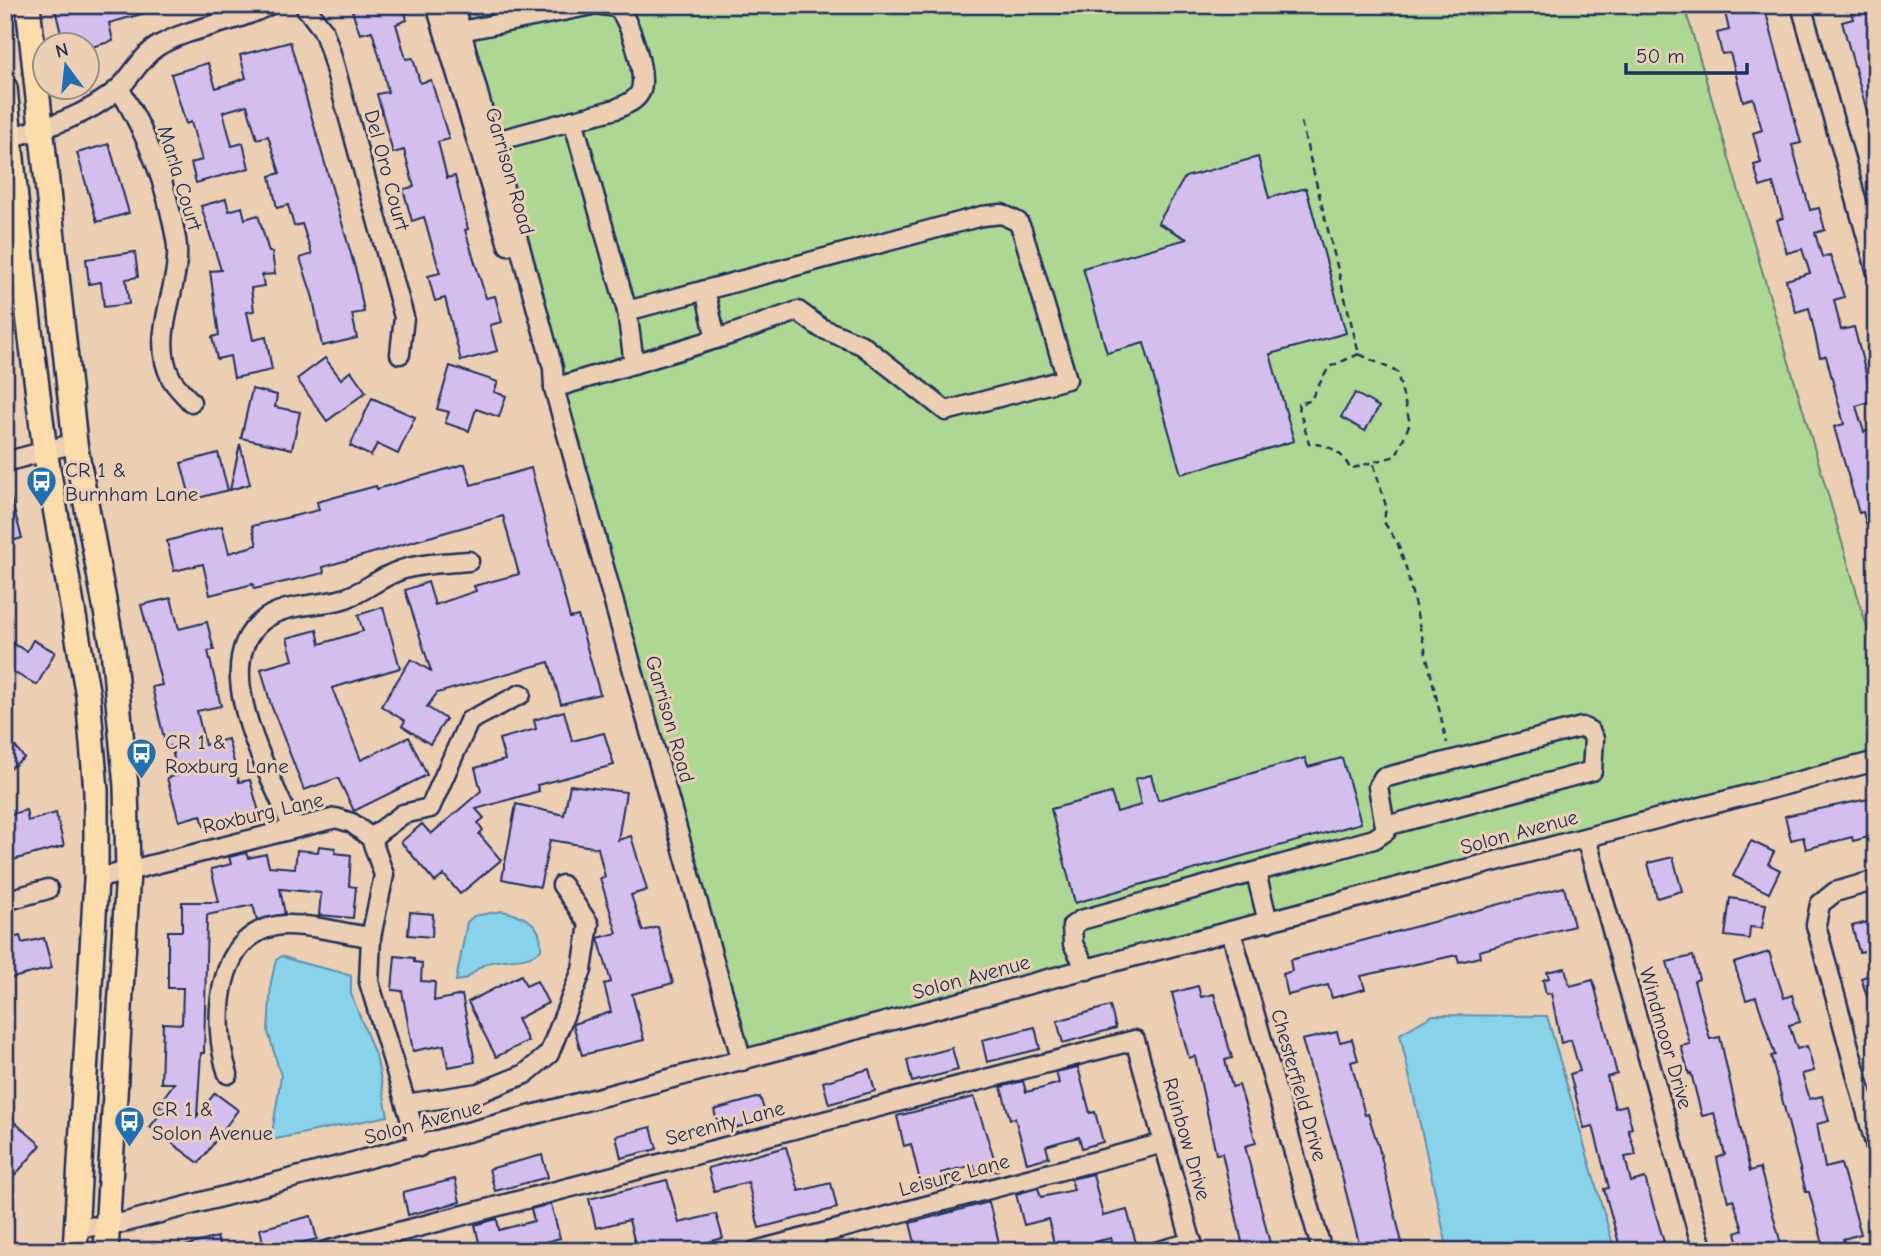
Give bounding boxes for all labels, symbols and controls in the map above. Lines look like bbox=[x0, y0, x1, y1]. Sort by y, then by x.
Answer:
north arrow bbox=[32, 32, 102, 102]
scale bar bbox=[1626, 32, 1746, 76]
text: N bbox=[53, 38, 71, 63]
text: 50 m bbox=[1636, 44, 1685, 68]
street label: Garrison Road bbox=[480, 105, 540, 237]
street label: Del Oro Court bbox=[359, 107, 415, 234]
street label: Marla Court bbox=[153, 123, 208, 234]
place label: CR 1 & Burnham Lane bbox=[65, 458, 198, 506]
bus stop icon: CR 1 & Burnham Lane bbox=[25, 465, 59, 509]
street label: Garrison Road bbox=[640, 653, 700, 785]
place label: CR 1 & Roxburg Lane bbox=[165, 730, 289, 778]
bus stop icon: CR 1 & Roxburg Lane bbox=[125, 737, 159, 781]
street label: Roxburg Lane bbox=[200, 787, 326, 839]
street label: Solon Avenue bbox=[1457, 805, 1581, 859]
street label: Solon Avenue bbox=[909, 950, 1033, 1004]
street label: Windmoor Drive bbox=[1634, 965, 1698, 1111]
street label: Chesterfield Drive bbox=[1266, 1006, 1332, 1164]
street label: Rainbow Drive bbox=[1158, 1075, 1216, 1203]
street label: Solon Avenue bbox=[361, 1095, 485, 1149]
street label: Serenity Lane bbox=[663, 1096, 787, 1150]
place label: CR 1 & Solon Avenue bbox=[152, 1097, 273, 1145]
bus stop icon: CR 1 & Solon Avenue bbox=[112, 1104, 146, 1148]
street label: Leisure Lane bbox=[896, 1149, 1012, 1201]

